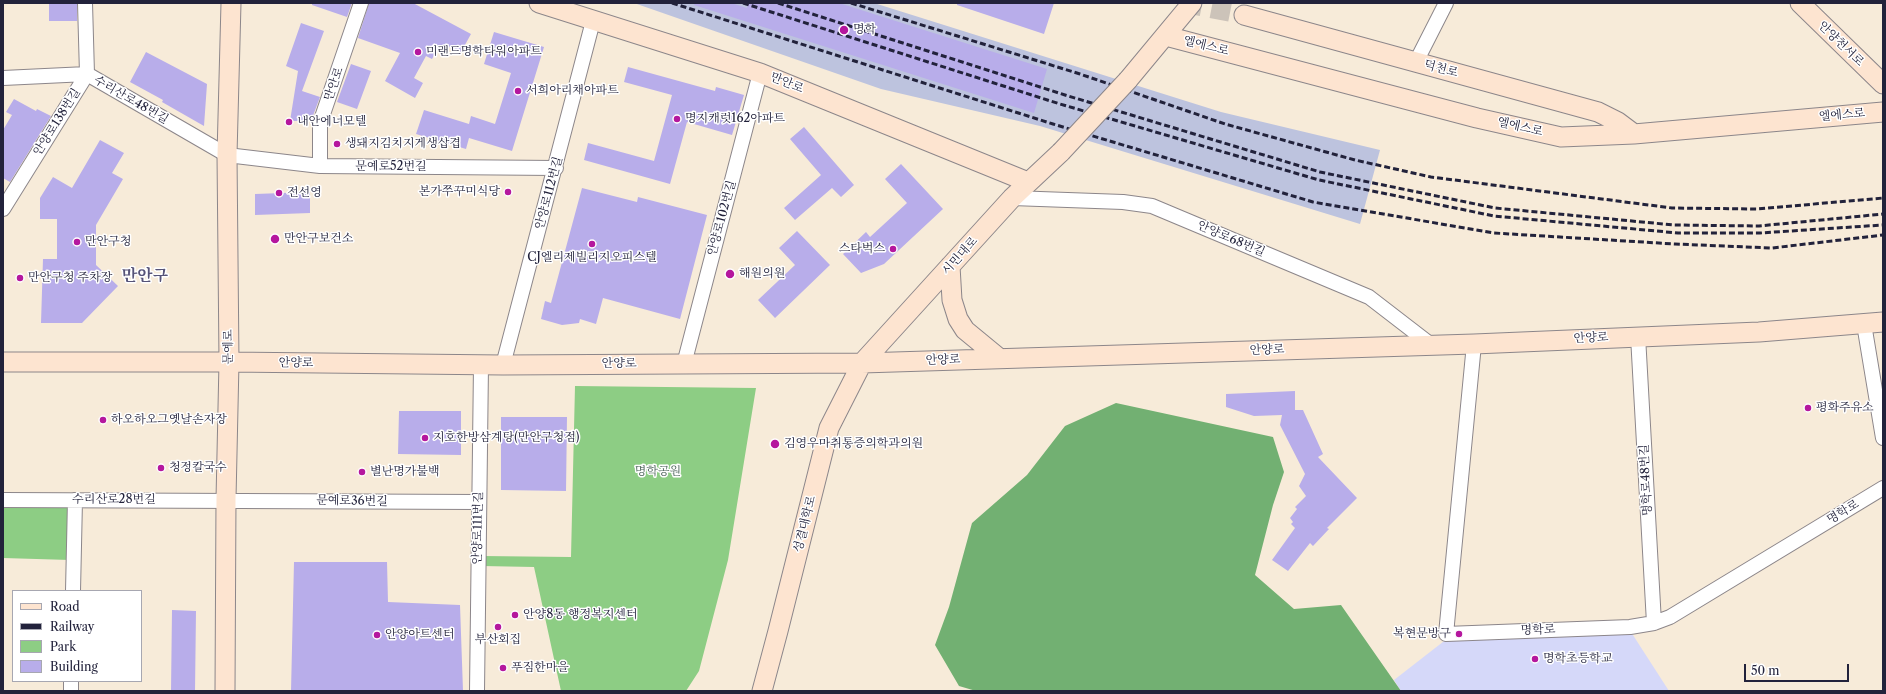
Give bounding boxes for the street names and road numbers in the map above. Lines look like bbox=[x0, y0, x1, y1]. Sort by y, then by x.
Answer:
street label: 안양천서로 bbox=[1815, 19, 1867, 69]
street label: 엘에스로 bbox=[1182, 33, 1230, 59]
street label: 덕천로 bbox=[1422, 58, 1460, 80]
street label: 만안로 bbox=[322, 65, 346, 103]
street label: 만안로 bbox=[768, 70, 806, 96]
street label: 수리산로48번길 bbox=[91, 73, 171, 127]
street label: 안양로138번길 bbox=[31, 86, 83, 158]
street label: 엘에스로 bbox=[1818, 106, 1866, 124]
street label: 엘에스로 bbox=[1496, 115, 1544, 139]
street label: 안양로112번길 bbox=[532, 155, 566, 231]
street label: 문예로52번길 bbox=[355, 160, 427, 174]
street label: 안양로102번길 bbox=[705, 179, 739, 257]
street label: 안양로68번길 bbox=[1195, 218, 1267, 260]
street label: 시민대로 bbox=[939, 234, 981, 278]
street label: 문예로 bbox=[222, 330, 236, 364]
street label: 안양로 bbox=[1573, 330, 1609, 346]
street label: 안양로 bbox=[1249, 342, 1285, 358]
street label: 안양로 bbox=[925, 352, 961, 368]
street label: 안양로 bbox=[278, 355, 314, 371]
street label: 안양로 bbox=[602, 357, 636, 371]
street label: 명학로48번길 bbox=[1637, 444, 1655, 516]
street label: 안양로111번길 bbox=[470, 491, 486, 565]
street label: 수리산로28번길 bbox=[72, 493, 156, 507]
street label: 문예로36번길 bbox=[316, 493, 388, 509]
street label: 성결대학로 bbox=[791, 494, 819, 554]
street label: 명학로 bbox=[1824, 497, 1862, 527]
street label: 명학로 bbox=[1520, 622, 1556, 638]

